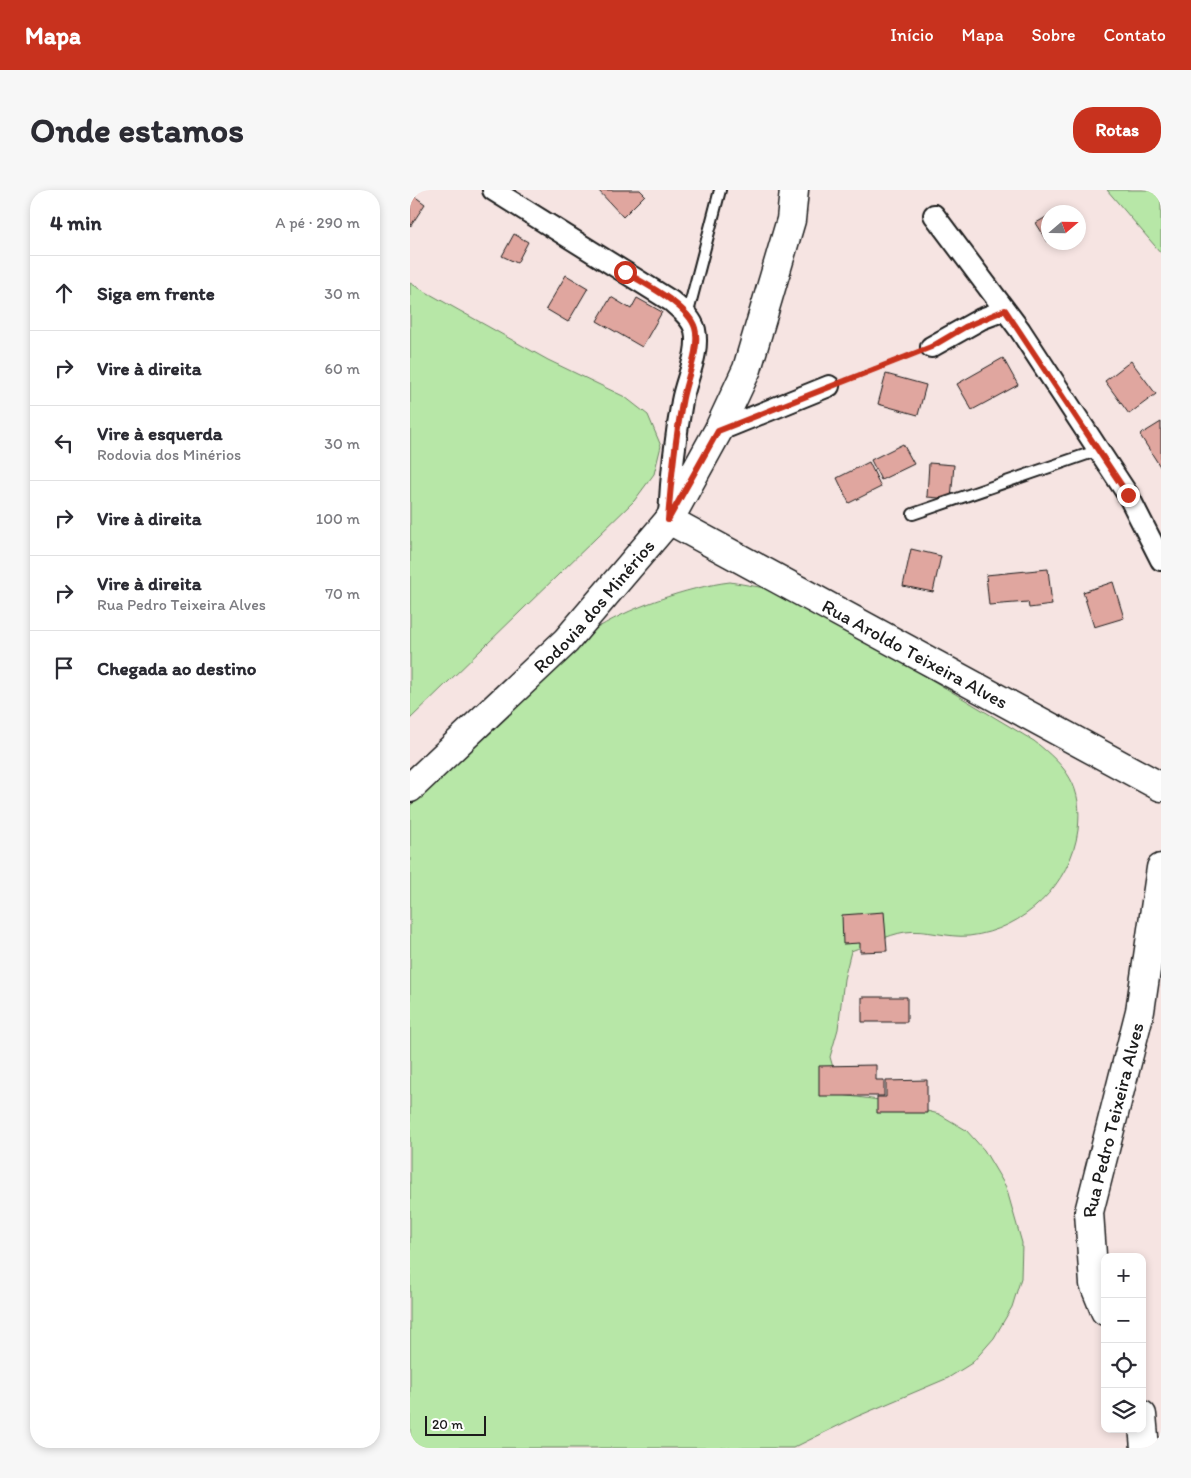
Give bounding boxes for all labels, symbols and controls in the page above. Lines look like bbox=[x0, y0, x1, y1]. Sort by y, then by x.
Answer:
text: Mapa bbox=[25, 21, 81, 50]
text: Início bbox=[890, 24, 934, 46]
text: Mapa bbox=[962, 24, 1004, 46]
text: Sobre bbox=[1032, 24, 1076, 46]
text: Contato bbox=[1104, 24, 1166, 46]
button: Rotas bbox=[1073, 107, 1161, 153]
text: Onde estamos bbox=[30, 109, 244, 151]
north arrow bbox=[1041, 205, 1086, 250]
text: 4 min bbox=[50, 210, 102, 235]
text: A pé · 290 m bbox=[275, 213, 360, 232]
route start bbox=[614, 261, 637, 284]
icon: ahead bbox=[50, 279, 78, 307]
text: Siga em frente bbox=[97, 282, 215, 305]
text: 30 m bbox=[324, 284, 360, 303]
icon: right bbox=[50, 354, 78, 382]
text: Vire à direita bbox=[97, 357, 202, 380]
text: 60 m bbox=[325, 359, 360, 378]
text: Vire à esquerda bbox=[97, 422, 223, 445]
icon: left bbox=[50, 429, 78, 457]
text: 30 m bbox=[324, 434, 360, 453]
text: Rodovia dos Minérios bbox=[97, 445, 241, 464]
route end bbox=[1117, 484, 1140, 507]
icon: right bbox=[50, 504, 78, 532]
text: Vire à direita bbox=[97, 507, 202, 530]
text: 100 m bbox=[316, 509, 360, 528]
street label: Rodovia dos Minérios bbox=[529, 535, 660, 678]
text: Vire à direita bbox=[97, 572, 202, 595]
icon: right bbox=[50, 579, 78, 607]
text: 70 m bbox=[325, 584, 360, 603]
street label: Rua Aroldo Teixeira Alves bbox=[818, 594, 1012, 714]
text: Rua Pedro Teixeira Alves bbox=[97, 595, 266, 614]
icon: arrive bbox=[50, 654, 78, 682]
text: Chegada ao destino bbox=[97, 657, 256, 680]
street label: Rua Pedro Teixeira Alves bbox=[1078, 1020, 1149, 1219]
map controls bbox=[1101, 1253, 1146, 1433]
button: + bbox=[1101, 1253, 1146, 1298]
button: − bbox=[1101, 1298, 1146, 1343]
button: locate bbox=[1101, 1343, 1146, 1388]
button: layers bbox=[1101, 1388, 1146, 1433]
scale bar bbox=[425, 1413, 486, 1436]
text: 20 m bbox=[432, 1416, 463, 1433]

